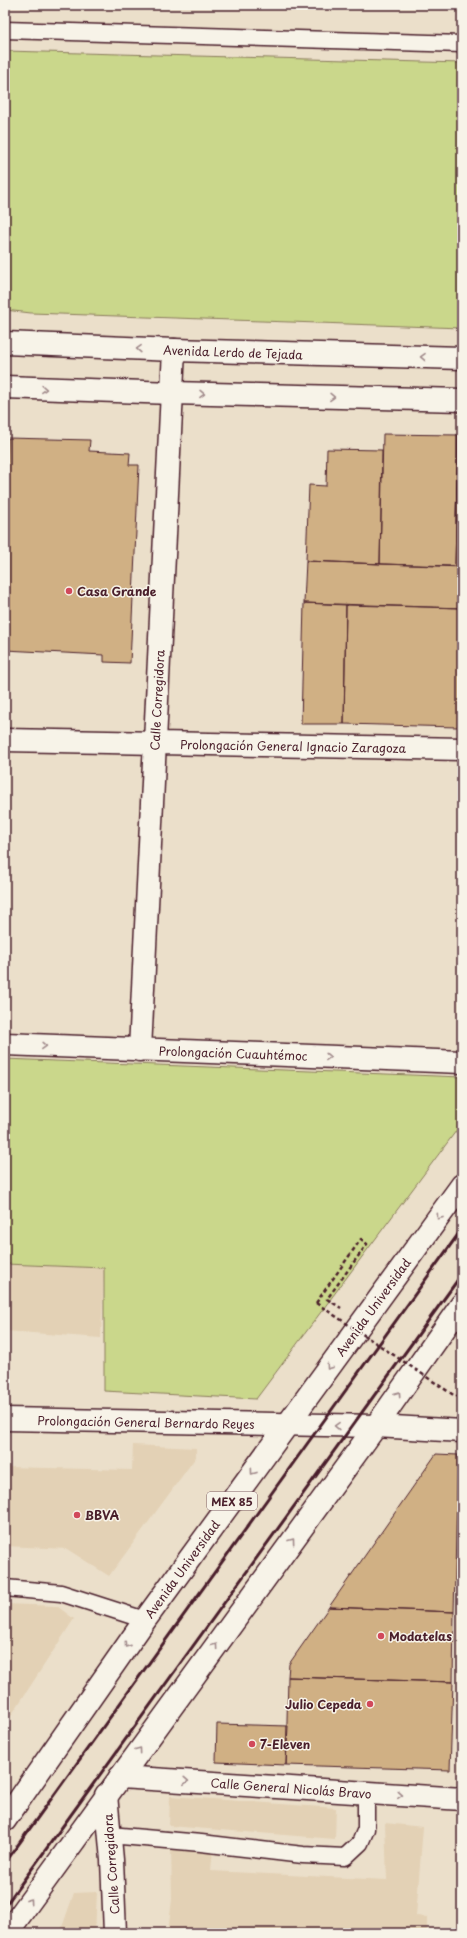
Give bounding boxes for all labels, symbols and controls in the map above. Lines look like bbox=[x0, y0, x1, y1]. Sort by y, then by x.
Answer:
street label: Avenida Lerdo de Tejada bbox=[163, 341, 304, 363]
one-way arrow bbox=[136, 345, 142, 353]
one-way arrow bbox=[420, 352, 426, 361]
one-way arrow bbox=[41, 384, 47, 393]
one-way arrow bbox=[199, 390, 205, 398]
one-way arrow bbox=[329, 393, 335, 401]
place label: Casa Grande bbox=[77, 582, 157, 600]
marker: Casa Grande bbox=[64, 586, 74, 596]
street label: Calle Corregidora bbox=[145, 649, 169, 751]
street label: Prolongación General Ignacio Zaragoza bbox=[180, 735, 407, 757]
street label: Prolongación Cuauhtémoc bbox=[158, 1041, 308, 1065]
one-way arrow bbox=[41, 1042, 47, 1050]
one-way arrow bbox=[325, 1053, 331, 1061]
one-way arrow bbox=[437, 1212, 444, 1219]
street label: Avenida Universidad bbox=[331, 1254, 415, 1360]
one-way arrow bbox=[327, 1362, 334, 1369]
one-way arrow bbox=[393, 1392, 400, 1399]
street label: Prolongación General Bernardo Reyes bbox=[37, 1411, 255, 1433]
one-way arrow bbox=[334, 1422, 340, 1430]
one-way arrow bbox=[250, 1468, 258, 1475]
road number: MEX 85 bbox=[207, 1492, 257, 1510]
place label: BBVA bbox=[85, 1506, 120, 1524]
marker: BBVA bbox=[72, 1510, 82, 1520]
street label: Avenida Universidad bbox=[140, 1516, 224, 1622]
one-way arrow bbox=[287, 1538, 294, 1545]
place label: Modatelas bbox=[389, 1627, 452, 1645]
marker: Modatelas bbox=[376, 1631, 386, 1641]
one-way arrow bbox=[125, 1641, 132, 1648]
one-way arrow bbox=[211, 1643, 218, 1650]
place label: Julio Cepeda bbox=[285, 1695, 363, 1713]
marker: Julio Cepeda bbox=[365, 1699, 375, 1709]
place label: 7-Eleven bbox=[260, 1735, 310, 1753]
marker: 7-Eleven bbox=[247, 1739, 257, 1749]
one-way arrow bbox=[134, 1748, 141, 1755]
street label: Calle General Nicolás Bravo bbox=[210, 1773, 372, 1803]
one-way arrow bbox=[183, 1776, 189, 1785]
one-way arrow bbox=[397, 1790, 403, 1799]
street label: Calle Corregidora bbox=[98, 1812, 123, 1915]
one-way arrow bbox=[25, 1899, 32, 1906]

